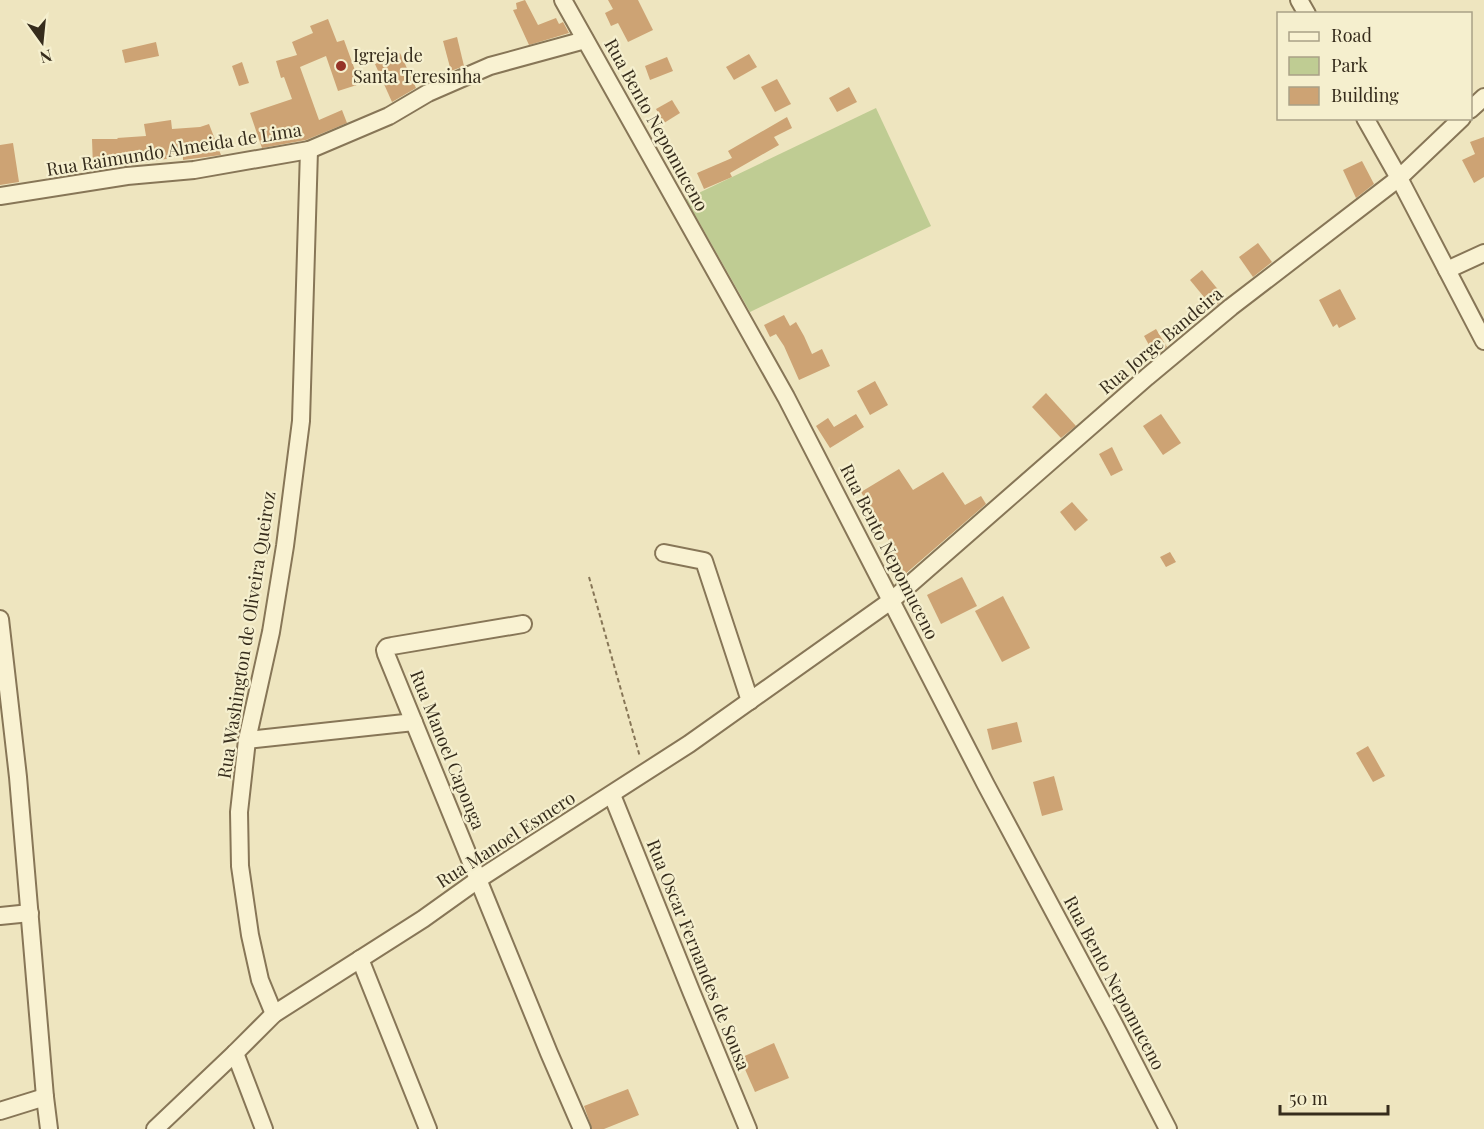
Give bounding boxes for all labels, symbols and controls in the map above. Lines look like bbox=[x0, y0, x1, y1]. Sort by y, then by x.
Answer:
north arrow bbox=[12, 12, 72, 72]
legend bbox=[1277, 12, 1472, 120]
text: Road bbox=[1331, 23, 1372, 47]
street label: Rua Bento Nepomuceno bbox=[599, 34, 714, 215]
place label: Igreja de Santa Teresinha bbox=[353, 43, 482, 88]
text: N bbox=[37, 45, 54, 69]
text: Park bbox=[1331, 53, 1368, 77]
marker: Igreja de Santa Teresinha bbox=[334, 59, 348, 73]
text: Building bbox=[1331, 83, 1399, 107]
street label: Rua Raimundo Almeida de Lima bbox=[45, 117, 303, 181]
street label: Rua Jorge Bandeira bbox=[1093, 281, 1227, 399]
street label: Rua Bento Nepomuceno bbox=[835, 460, 945, 643]
street label: Rua Washington de Oliveira Queiroz bbox=[211, 489, 281, 780]
street label: Rua Manoel Caponga bbox=[405, 666, 491, 833]
street label: Rua Manoel Esmero bbox=[431, 785, 580, 893]
street label: Rua Oscar Fernandes de Sousa bbox=[642, 836, 756, 1074]
street label: Rua Bento Nepomuceno bbox=[1059, 891, 1171, 1074]
scale bar bbox=[1280, 1078, 1388, 1116]
text: 50 m bbox=[1289, 1086, 1328, 1110]

